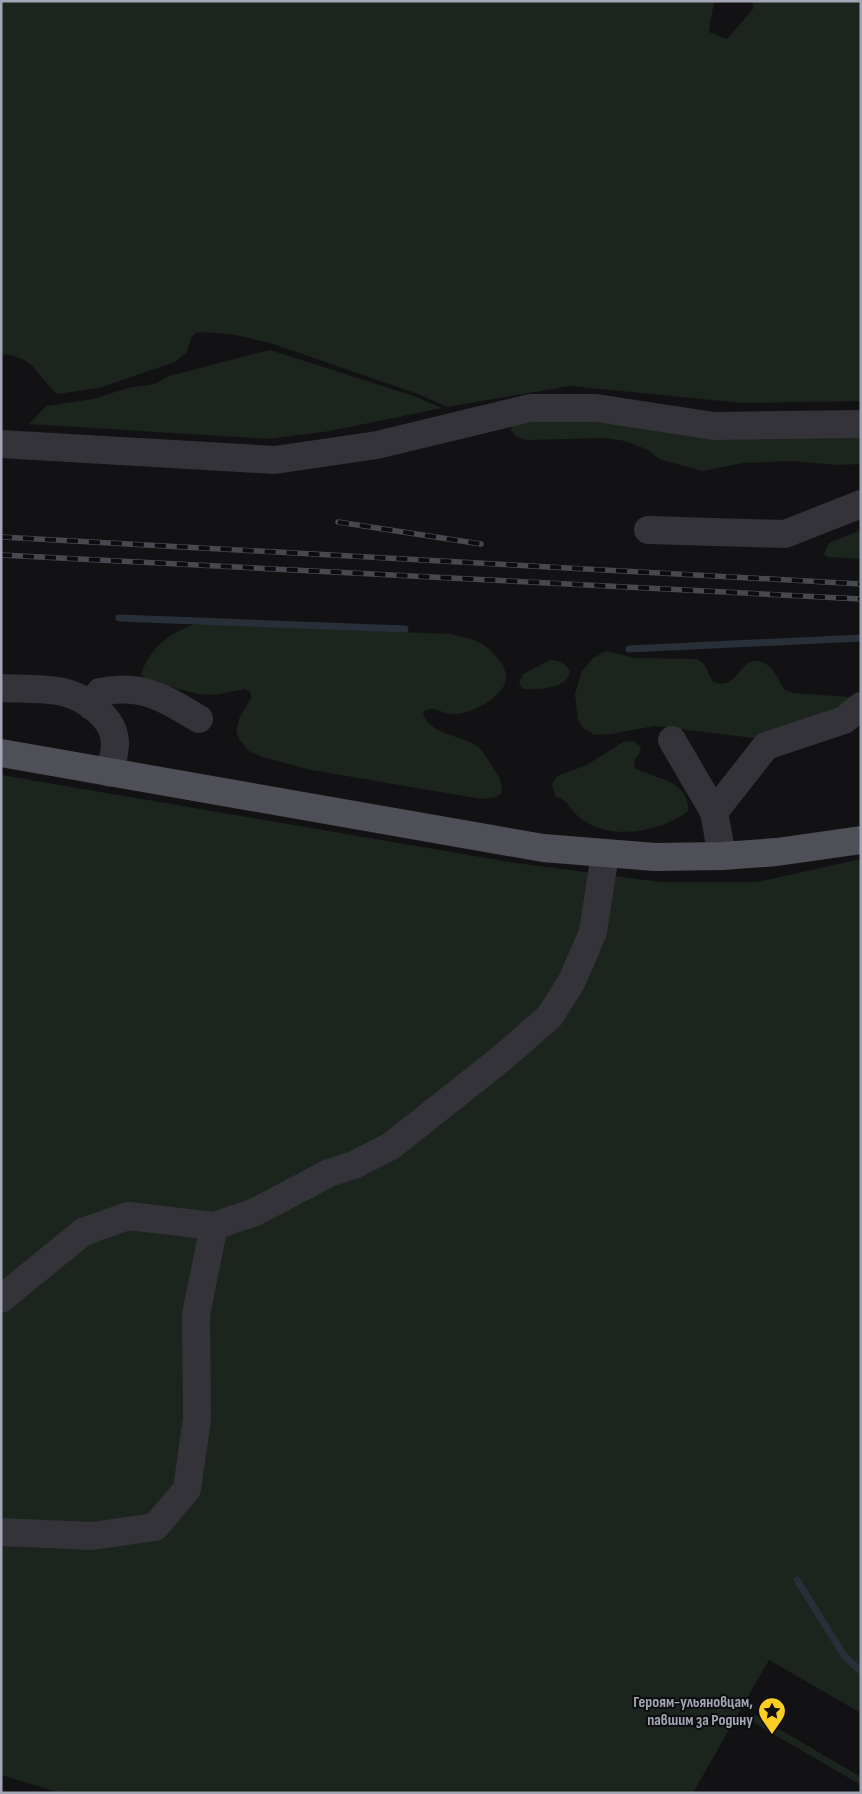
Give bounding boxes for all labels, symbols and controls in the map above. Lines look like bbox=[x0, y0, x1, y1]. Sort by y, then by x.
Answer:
place label: Героям-ульяновцам, павшим за Родину bbox=[633, 1693, 753, 1730]
place icon: Героям-ульяновцам, павшим за Родину bbox=[757, 1696, 787, 1735]

